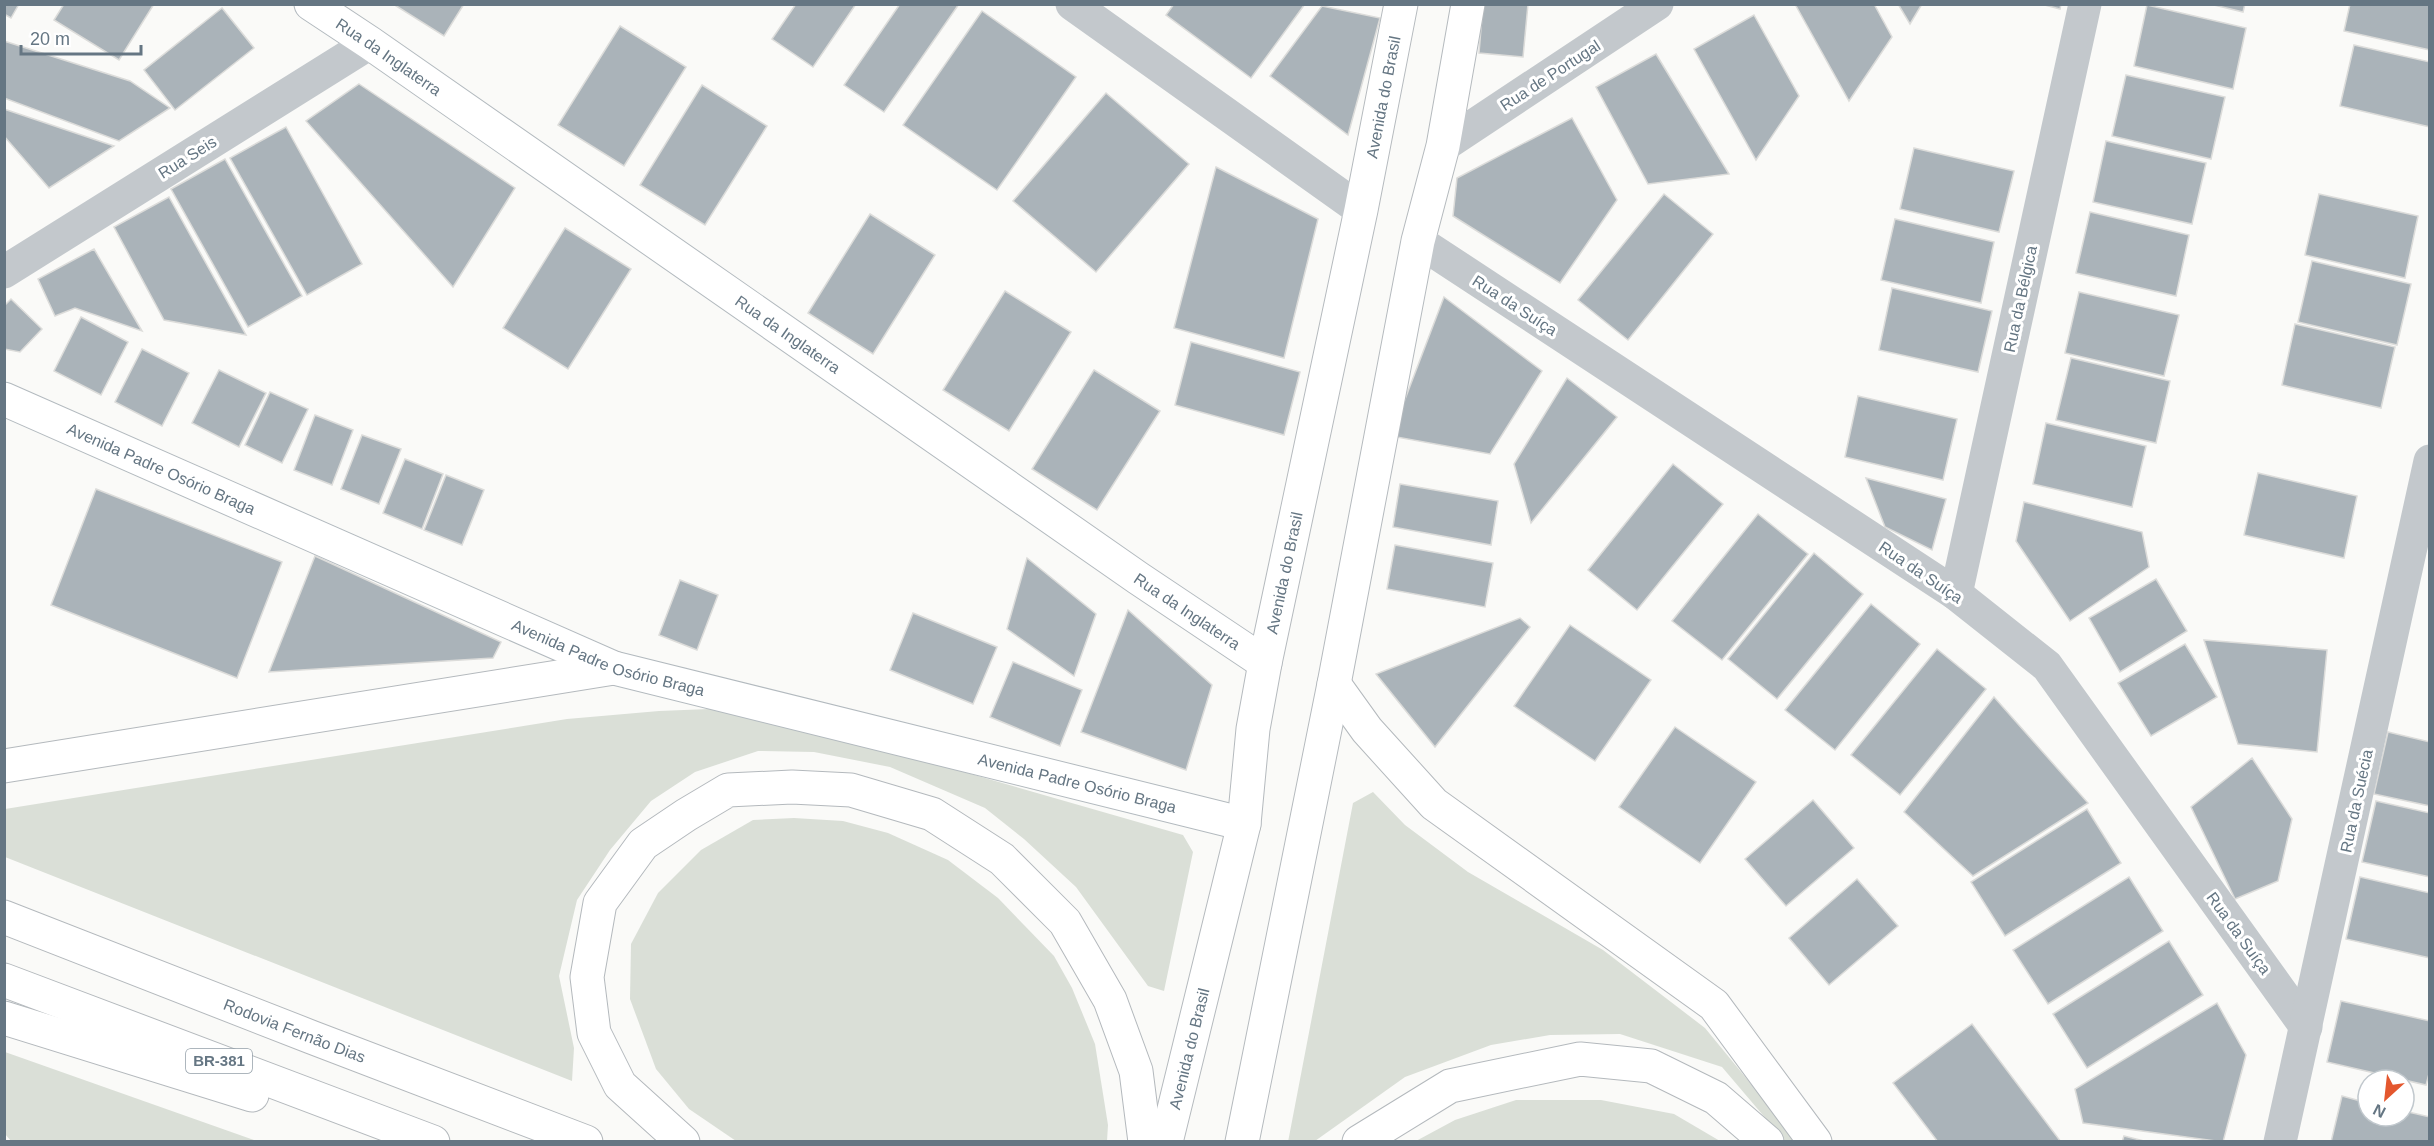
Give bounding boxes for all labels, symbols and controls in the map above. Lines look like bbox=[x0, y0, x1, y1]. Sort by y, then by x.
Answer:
street label: Rua da Inglaterra bbox=[333, 15, 445, 99]
scale bar bbox=[21, 18, 141, 56]
text: 20 m bbox=[30, 29, 70, 49]
street label: Avenida do Brasil bbox=[1363, 35, 1404, 160]
street label: Rua de Portugal bbox=[1497, 37, 1603, 114]
street label: Rua Seis bbox=[155, 133, 219, 182]
street label: Rua da Bélgica bbox=[2001, 244, 2040, 354]
street label: Rua da Suíça bbox=[1469, 272, 1560, 339]
street label: Rua da Inglaterra bbox=[732, 292, 843, 377]
street label: Avenida Padre Osório Braga bbox=[65, 420, 258, 518]
street label: Avenida do Brasil bbox=[1263, 510, 1306, 636]
street label: Rua da Suíça bbox=[1876, 538, 1966, 607]
street label: Rua da Inglaterra bbox=[1131, 570, 1243, 653]
street label: Avenida Padre Osório Braga bbox=[509, 616, 706, 699]
street label: Rua da Suécia bbox=[2337, 748, 2376, 854]
street label: Avenida Padre Osório Braga bbox=[976, 751, 1178, 816]
street label: Rua da Suíça bbox=[2203, 889, 2274, 978]
street label: Avenida do Brasil bbox=[1166, 986, 1212, 1111]
street label: Rodovia Fernão Dias bbox=[221, 996, 368, 1066]
road number: BR-381 bbox=[186, 1049, 252, 1073]
north arrow bbox=[2356, 1068, 2416, 1128]
text: N bbox=[2370, 1101, 2388, 1121]

